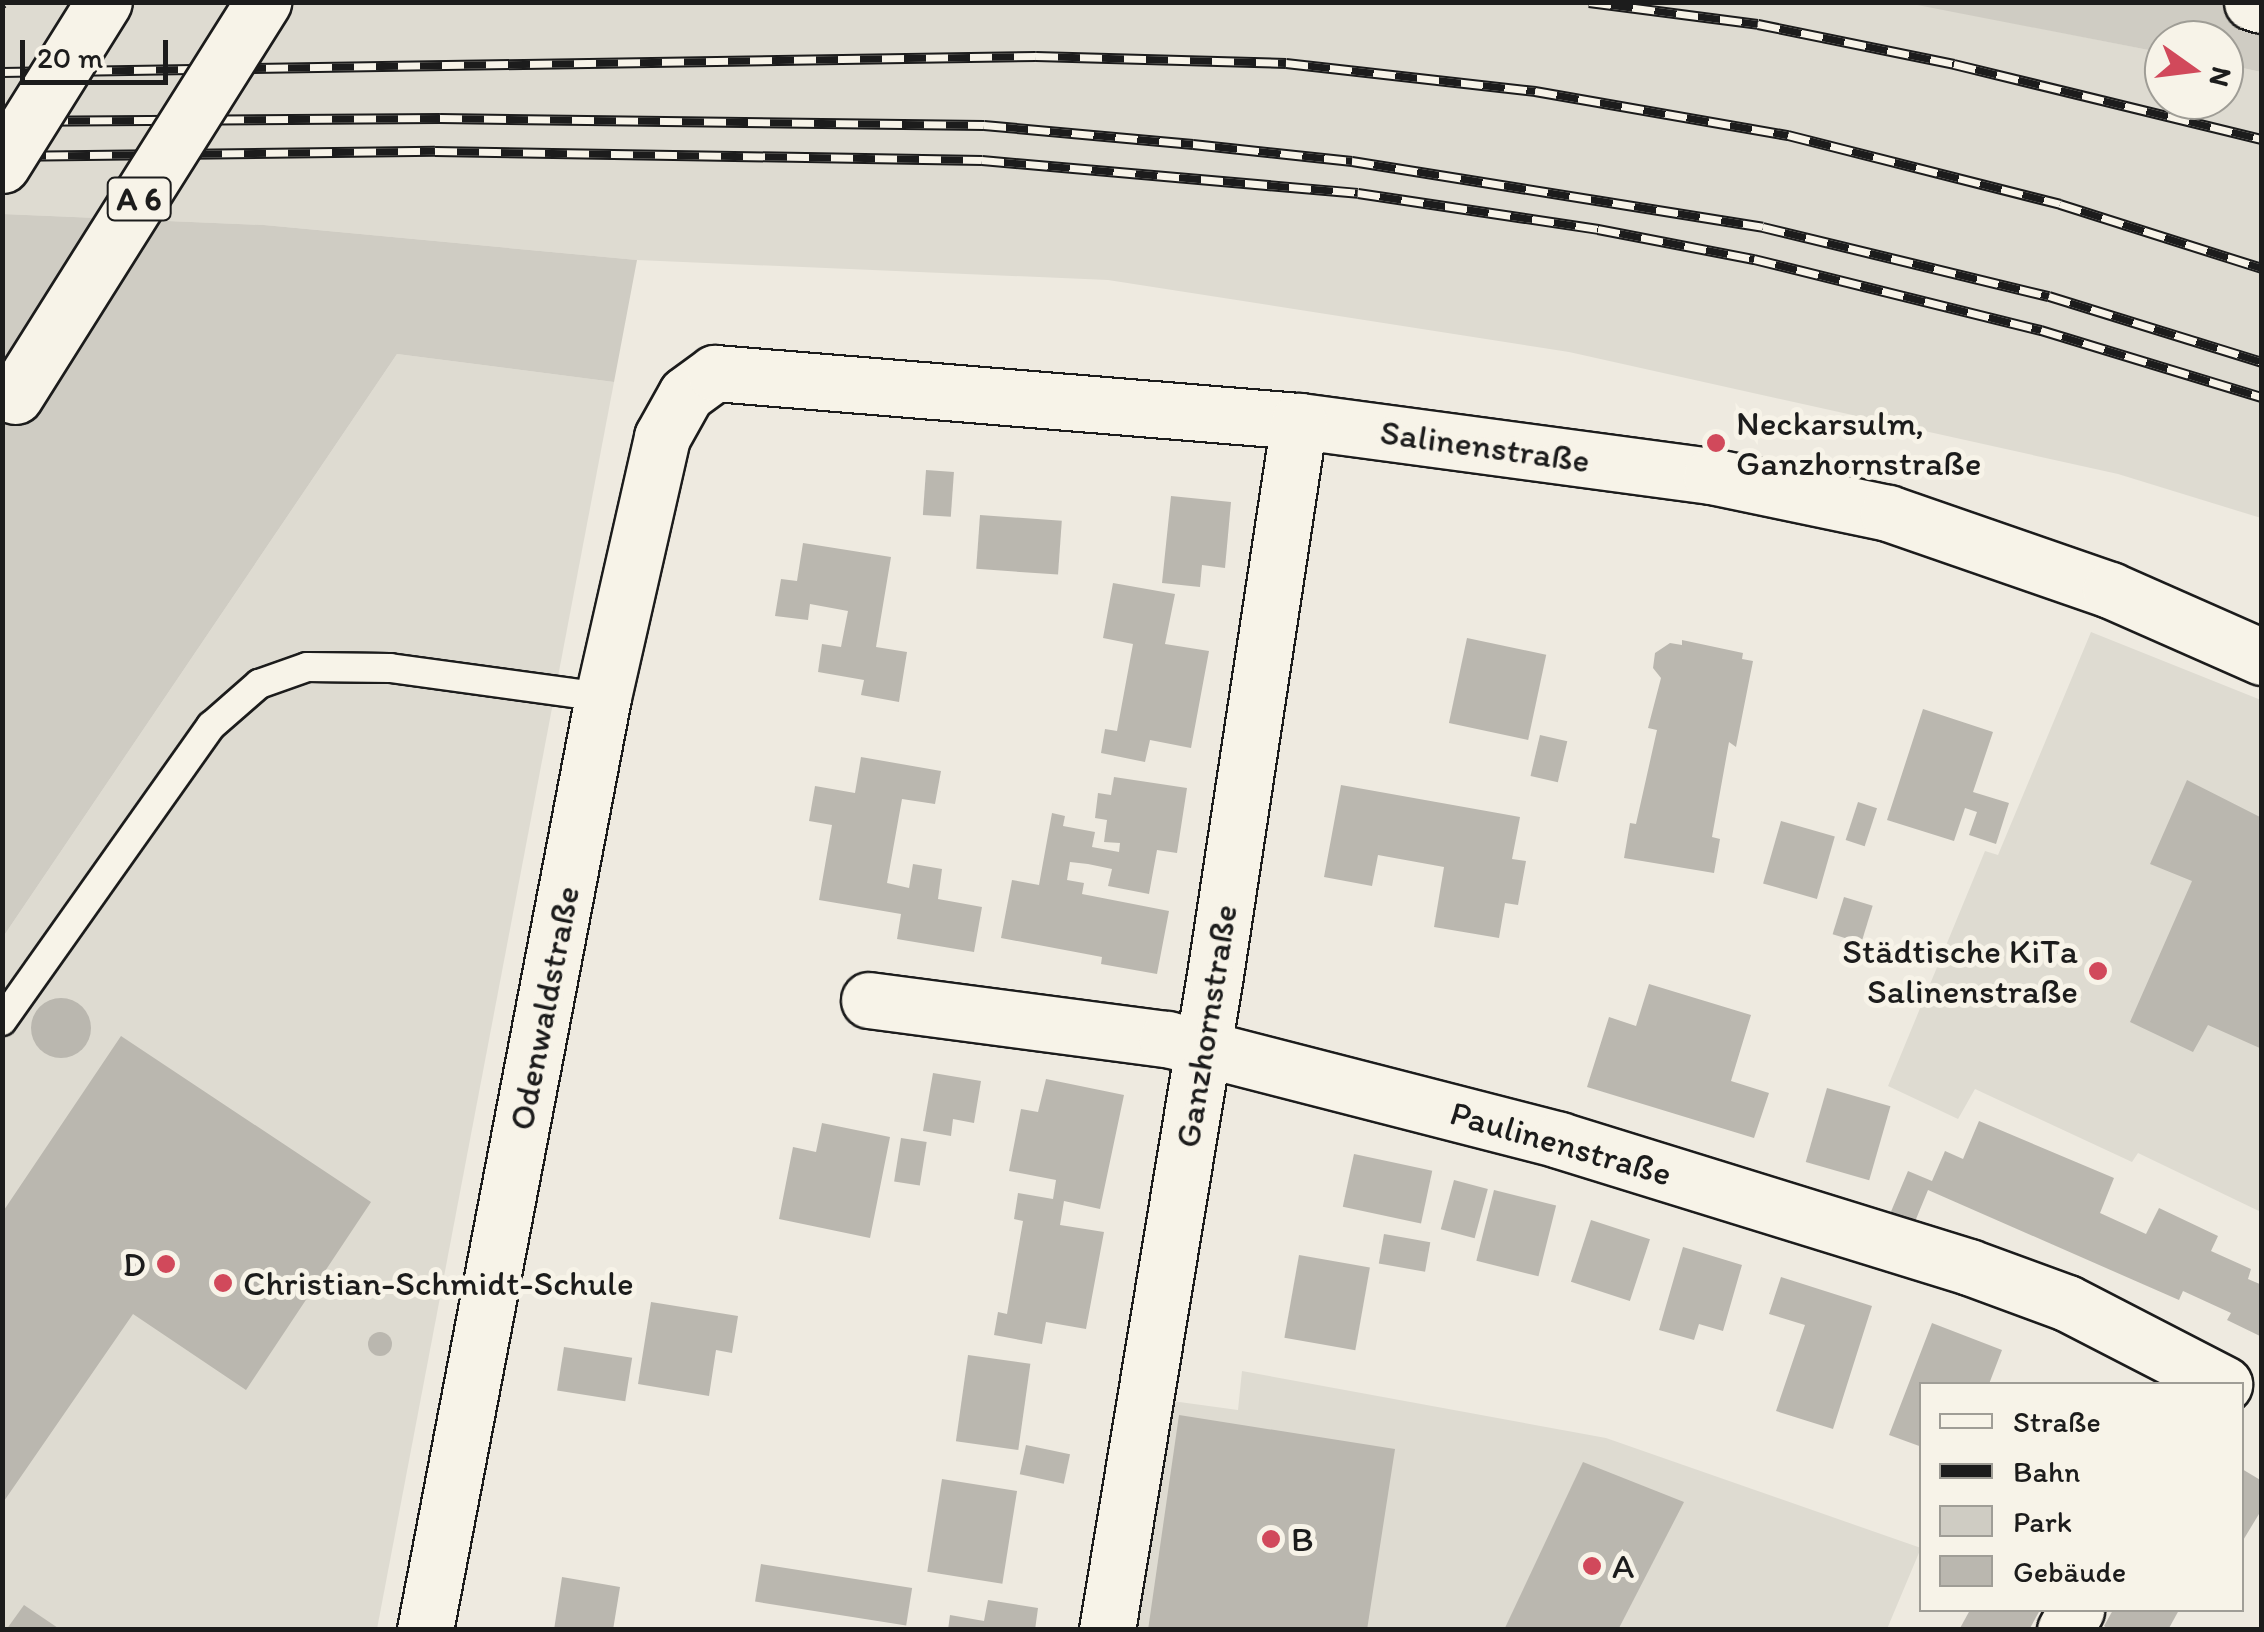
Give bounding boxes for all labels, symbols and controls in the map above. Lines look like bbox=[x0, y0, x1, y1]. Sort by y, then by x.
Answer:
scale bar bbox=[25, 20, 172, 82]
north arrow bbox=[2144, 20, 2244, 120]
text: 20 m bbox=[37, 39, 103, 76]
text: N bbox=[2202, 63, 2240, 90]
road number: A 6 bbox=[106, 172, 172, 226]
place label: Neckarsulm, Ganzhornstraße bbox=[1736, 402, 1981, 484]
street label: Salinenstraße bbox=[1378, 411, 1592, 481]
marker: Neckarsulm, Ganzhornstraße bbox=[1705, 432, 1727, 454]
street label: Odenwaldstraße bbox=[500, 882, 588, 1134]
street label: Ganzhornstraße bbox=[1166, 901, 1246, 1151]
place label: Städtische KiTa Salinenstraße bbox=[1843, 930, 2078, 1012]
marker: Städtische KiTa Salinenstraße bbox=[2087, 960, 2109, 982]
street label: Paulinenstraße bbox=[1445, 1091, 1677, 1195]
place label: D bbox=[123, 1243, 146, 1285]
marker: D bbox=[155, 1253, 177, 1275]
place label: Christian-Schmidt-Schule bbox=[243, 1262, 634, 1304]
marker: Christian-Schmidt-Schule bbox=[212, 1272, 234, 1294]
legend bbox=[1919, 1382, 2244, 1612]
text: Straße bbox=[2013, 1403, 2101, 1440]
text: Bahn bbox=[2013, 1453, 2080, 1490]
text: Park bbox=[2013, 1503, 2072, 1540]
place label: B bbox=[1291, 1518, 1314, 1560]
marker: B bbox=[1260, 1528, 1282, 1550]
place label: A bbox=[1612, 1545, 1634, 1587]
text: Gebäude bbox=[2013, 1553, 2126, 1590]
marker: A bbox=[1581, 1555, 1603, 1577]

